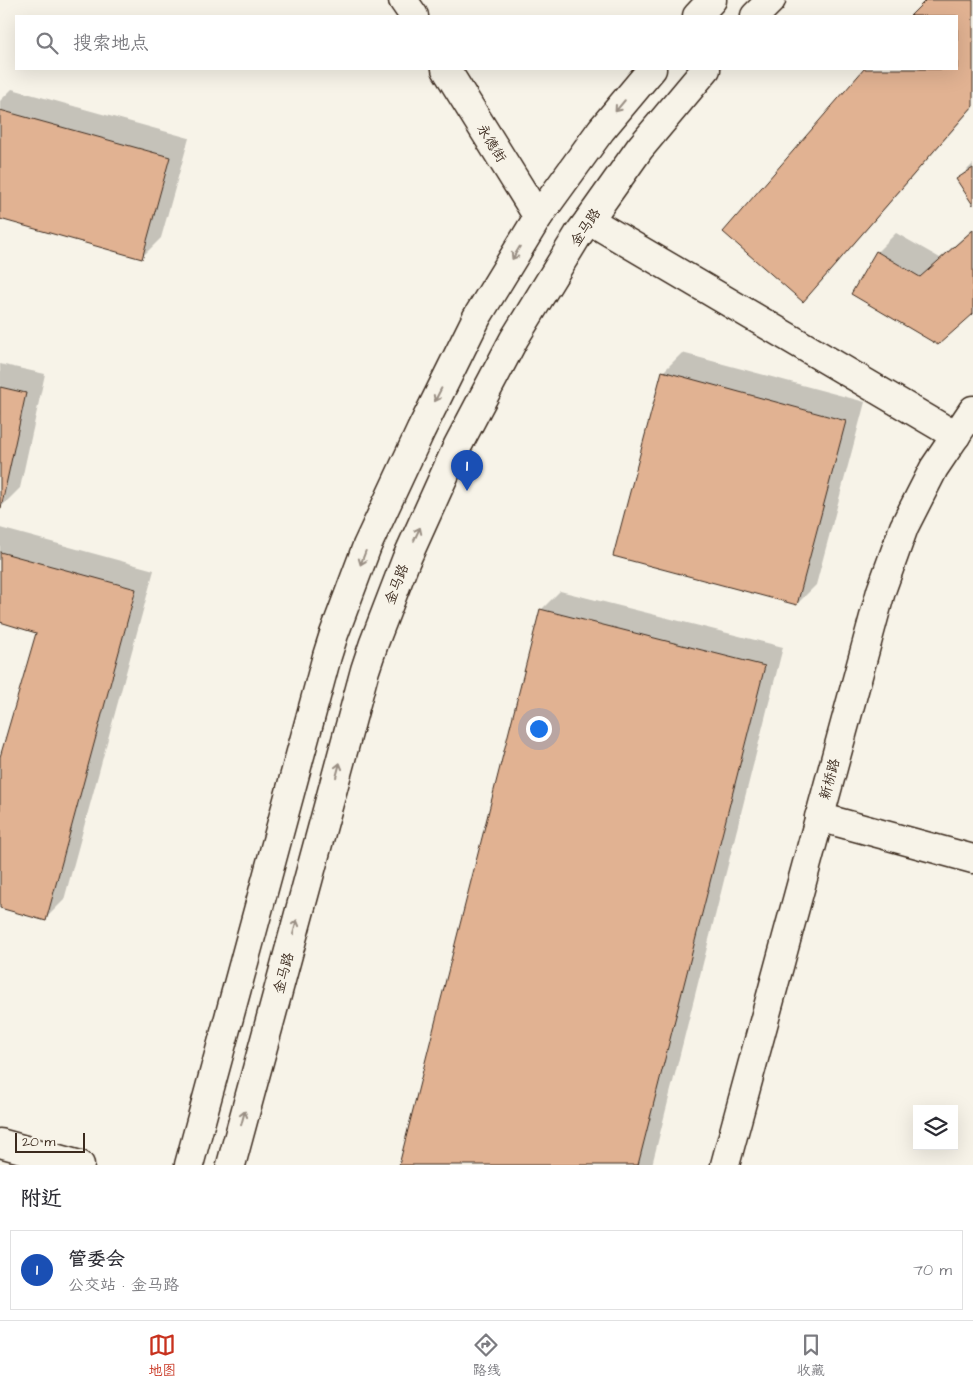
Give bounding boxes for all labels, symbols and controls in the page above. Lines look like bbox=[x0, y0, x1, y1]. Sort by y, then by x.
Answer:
search box bbox=[15, 15, 958, 70]
icon: search bbox=[33, 29, 61, 57]
text: 搜索地点 bbox=[73, 30, 149, 57]
one-way arrow bbox=[615, 99, 626, 112]
street label: 永德街 bbox=[472, 120, 511, 167]
street label: 金马路 bbox=[566, 205, 606, 251]
one-way arrow bbox=[511, 245, 521, 259]
one-way arrow bbox=[433, 387, 442, 402]
pin: 1 bbox=[451, 450, 483, 491]
one-way arrow bbox=[413, 527, 423, 542]
one-way arrow bbox=[358, 550, 367, 566]
street label: 金马路 bbox=[380, 561, 414, 608]
your location bbox=[526, 716, 552, 742]
street label: 新桥路 bbox=[815, 756, 845, 802]
one-way arrow bbox=[333, 763, 343, 779]
one-way arrow bbox=[291, 920, 300, 936]
street label: 金马路 bbox=[269, 950, 299, 996]
map controls bbox=[913, 1105, 958, 1150]
button: layers bbox=[913, 1105, 958, 1150]
one-way arrow bbox=[239, 1110, 249, 1126]
scale bar bbox=[15, 1130, 85, 1153]
text: 20 m bbox=[22, 1132, 55, 1152]
text: 附近 bbox=[20, 1184, 62, 1213]
text: 管委会 bbox=[68, 1246, 125, 1273]
text: 1 bbox=[36, 1259, 38, 1281]
text: 70 m bbox=[913, 1259, 952, 1281]
text: 公交站 · 金马路 bbox=[68, 1274, 179, 1296]
tab: 地图 bbox=[148, 1331, 176, 1381]
tab: 路线 bbox=[472, 1331, 500, 1381]
tab: 收藏 bbox=[797, 1331, 825, 1381]

